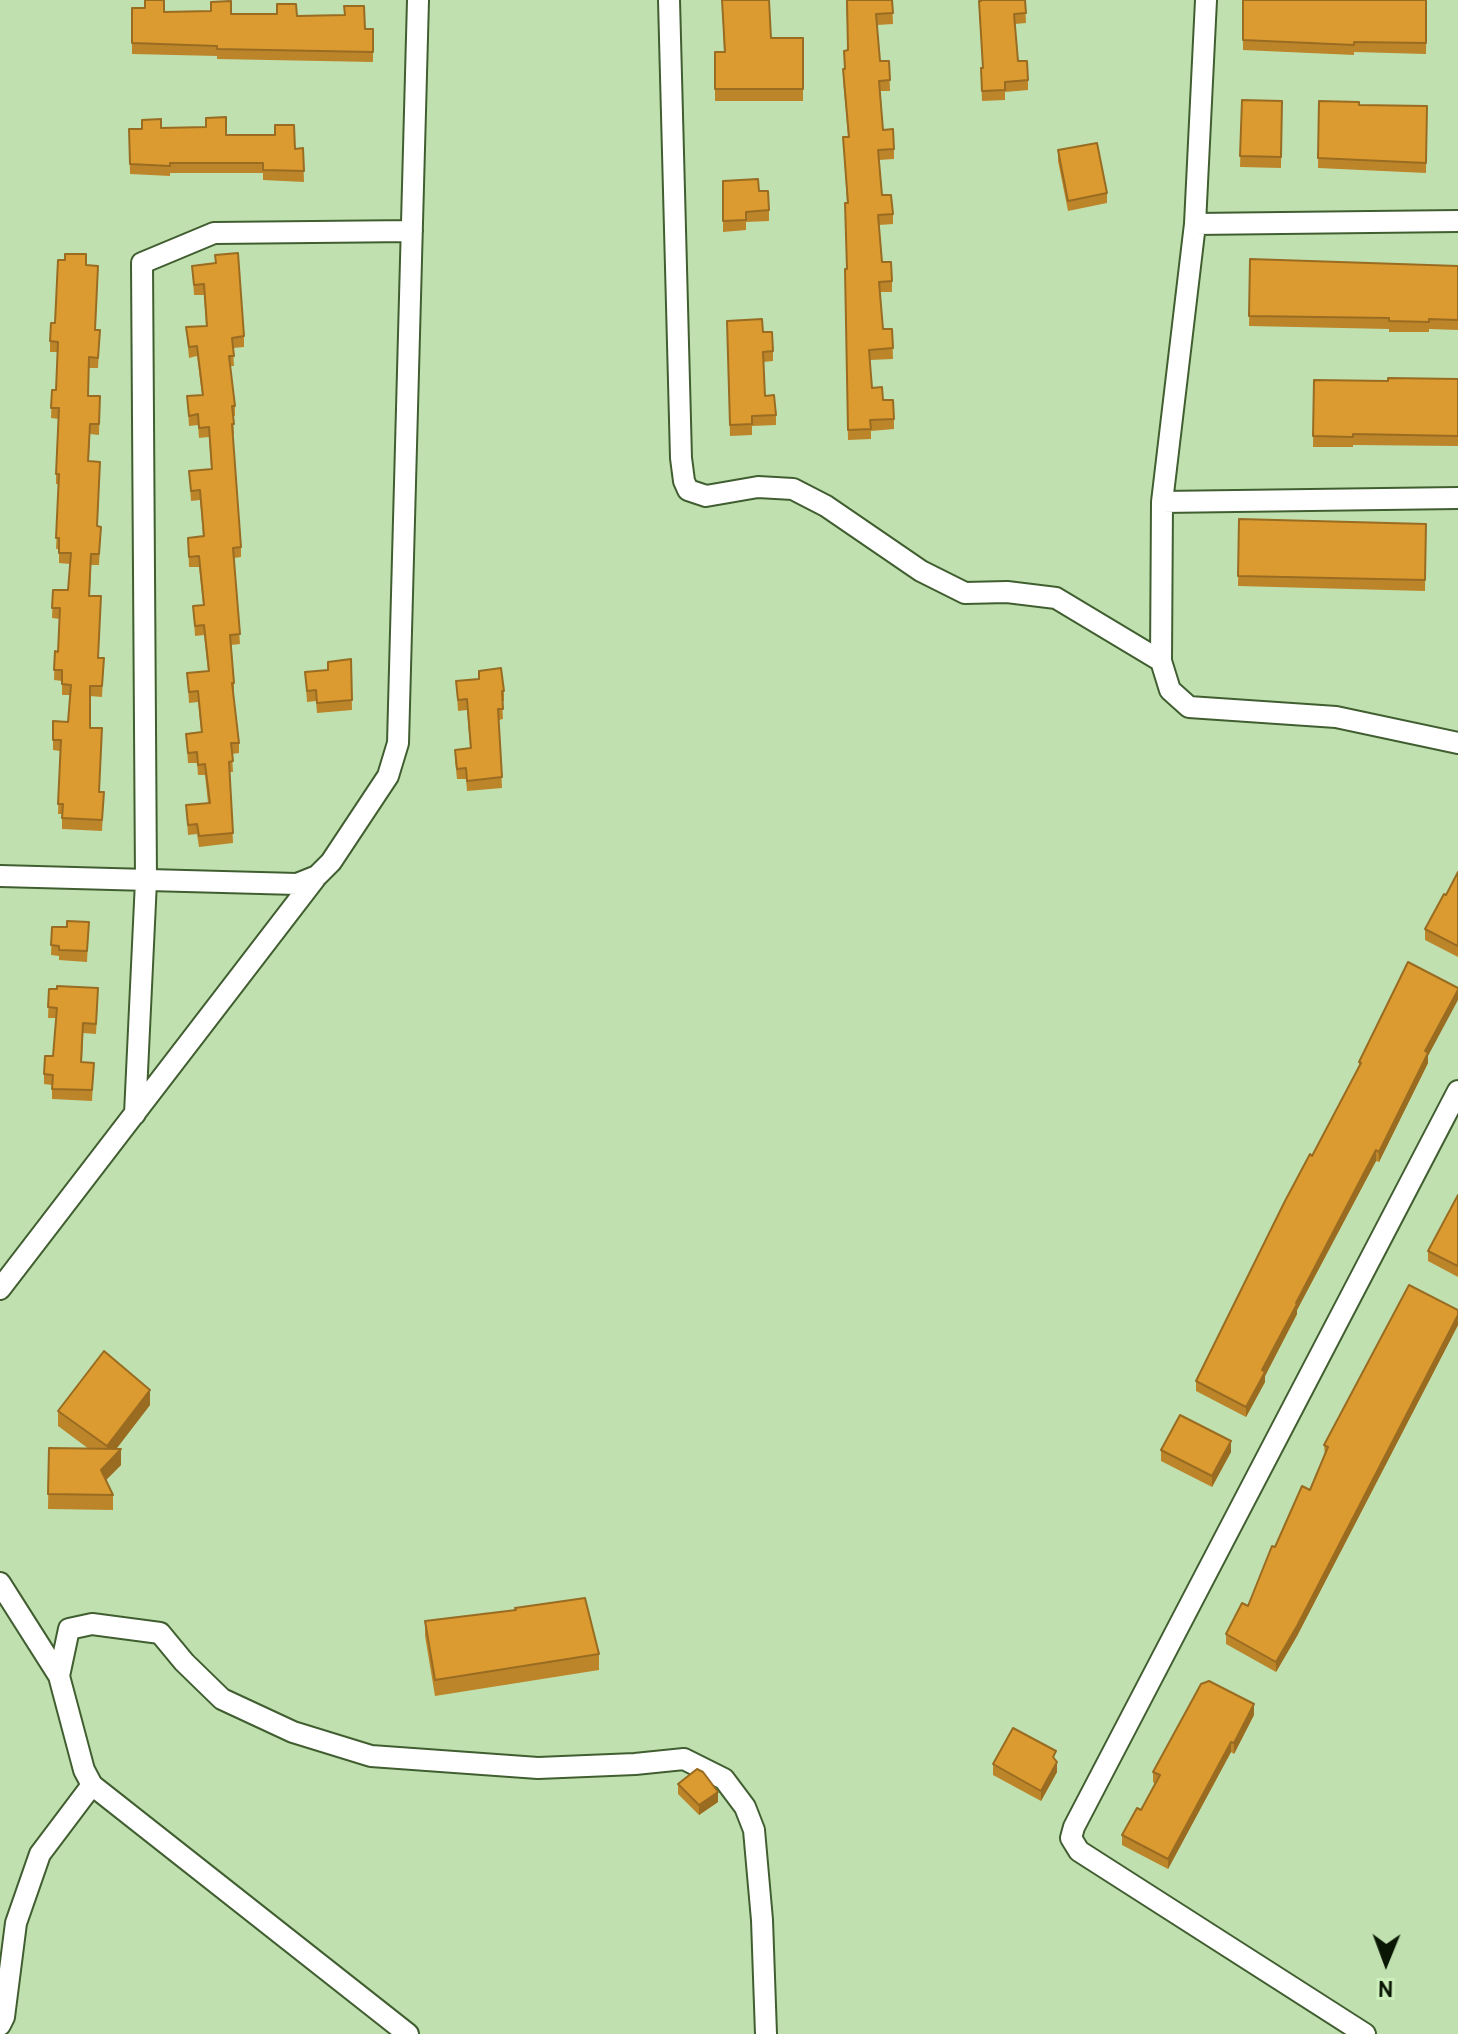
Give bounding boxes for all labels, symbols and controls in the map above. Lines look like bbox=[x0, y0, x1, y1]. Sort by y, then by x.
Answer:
north arrow bbox=[1346, 1922, 1426, 2002]
text: N bbox=[1377, 1973, 1394, 2000]

